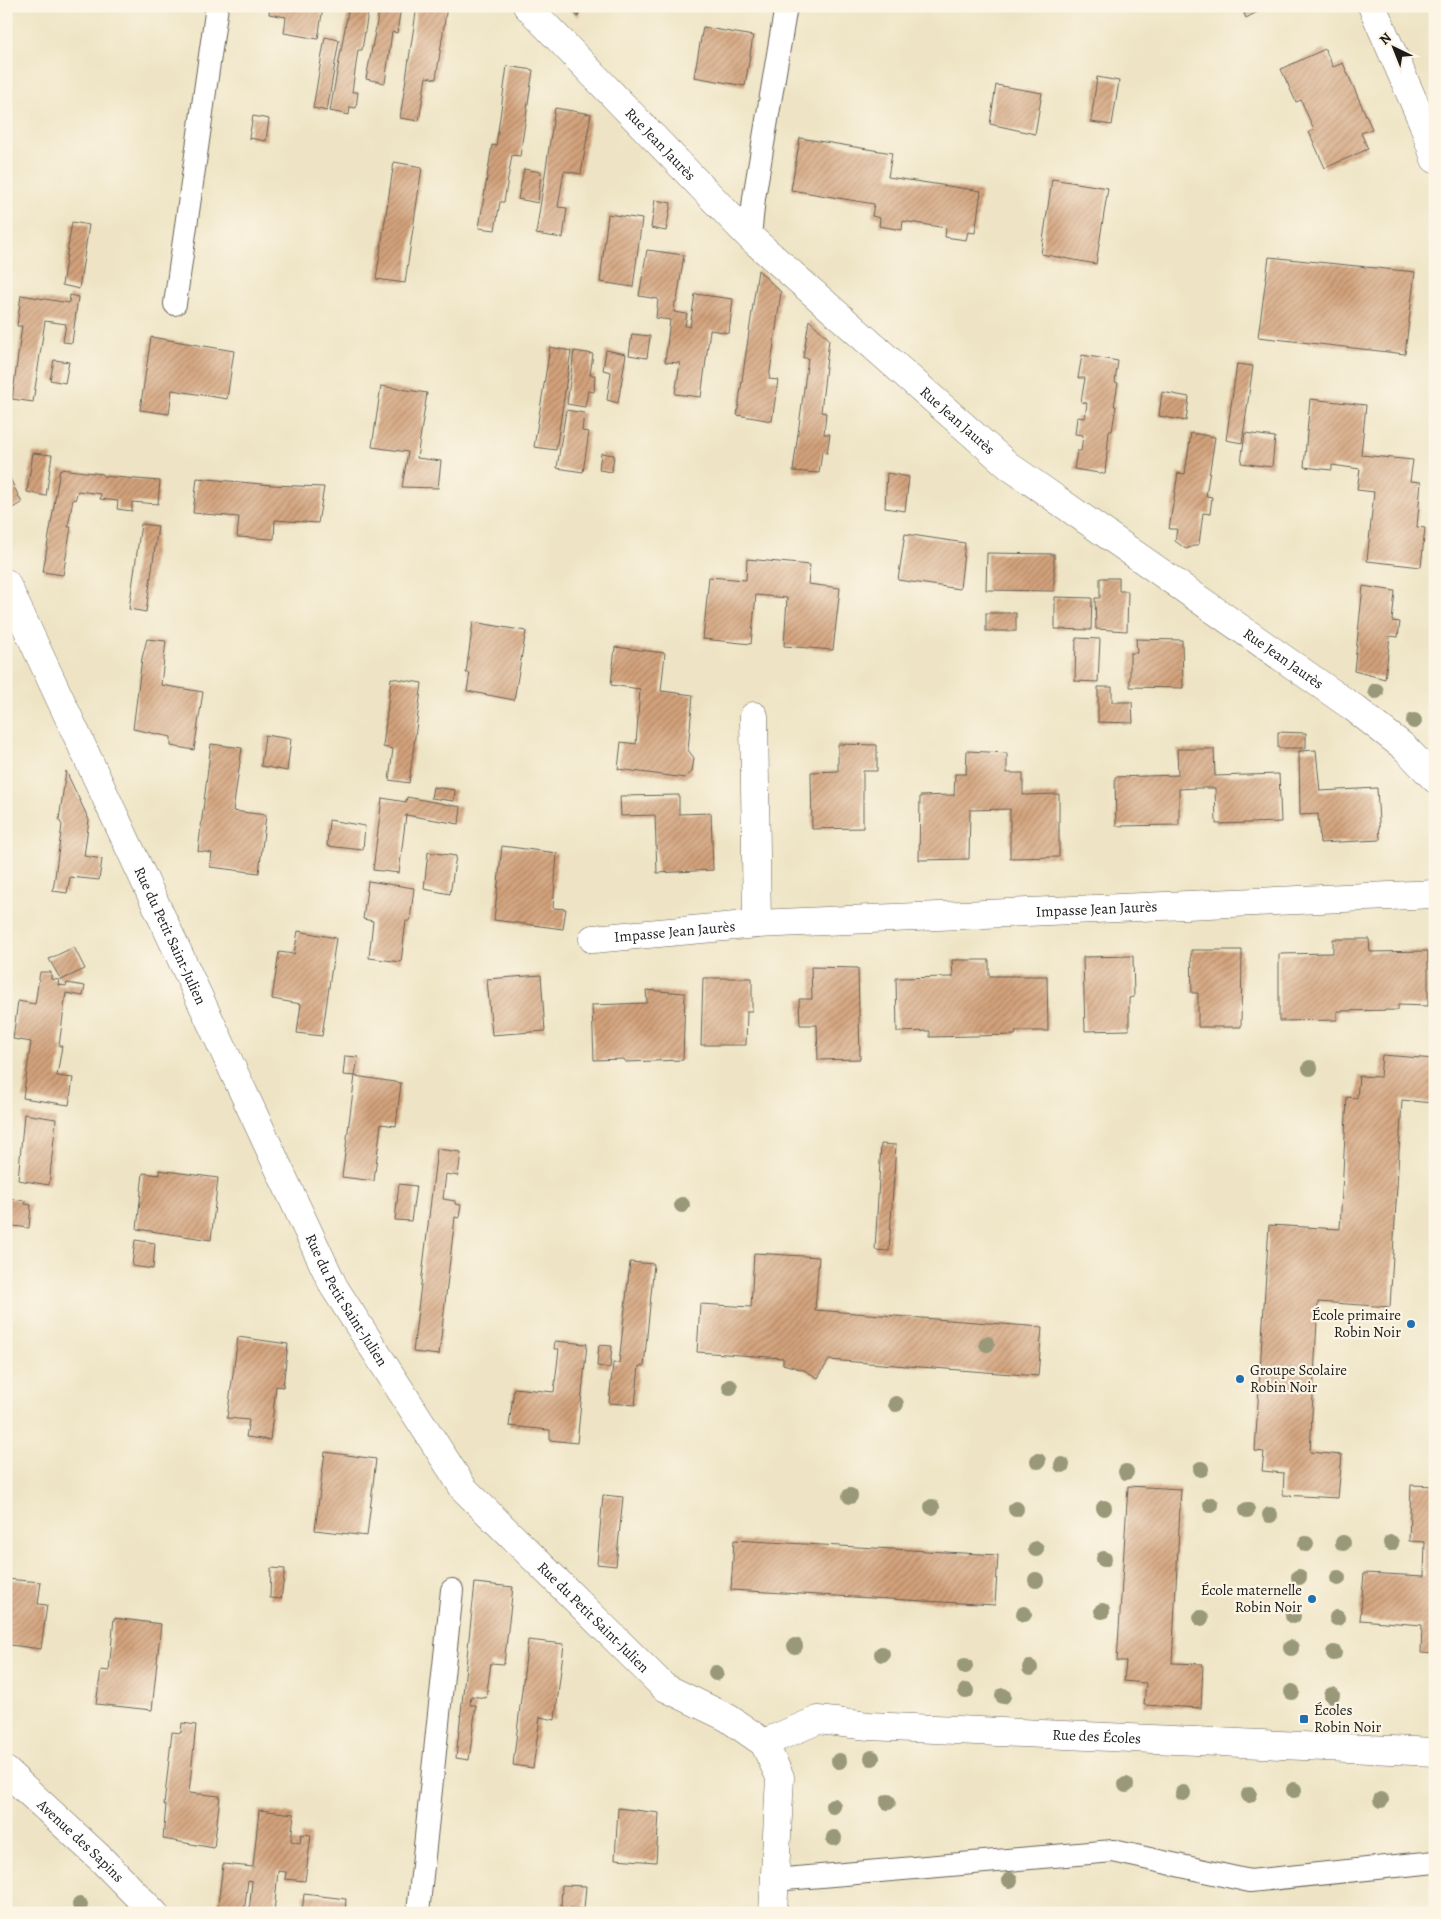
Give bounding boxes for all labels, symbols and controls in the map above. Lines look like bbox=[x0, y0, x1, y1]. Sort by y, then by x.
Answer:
north arrow bbox=[1368, 22, 1418, 72]
text: N bbox=[1375, 28, 1396, 49]
street label: Rue Jean Jaurès bbox=[621, 103, 700, 185]
street label: Rue Jean Jaurès bbox=[916, 382, 999, 459]
street label: Rue Jean Jaurès bbox=[1239, 623, 1328, 694]
street label: Rue du Petit Saint-Julien bbox=[130, 863, 211, 1008]
street label: Impasse Jean Jaurès bbox=[1035, 896, 1158, 922]
street label: Impasse Jean Jaurès bbox=[613, 916, 736, 947]
street label: Rue du Petit Saint-Julien bbox=[301, 1231, 392, 1370]
place label: École primaire Robin Noir bbox=[1312, 1305, 1401, 1342]
marker: École primaire Robin Noir bbox=[1405, 1318, 1417, 1330]
place label: Groupe Scolaire Robin Noir bbox=[1250, 1360, 1347, 1397]
marker: Groupe Scolaire Robin Noir bbox=[1234, 1373, 1246, 1385]
street label: Rue du Petit Saint-Julien bbox=[533, 1557, 654, 1677]
place label: École maternelle Robin Noir bbox=[1201, 1580, 1302, 1617]
marker: École maternelle Robin Noir bbox=[1306, 1593, 1318, 1605]
place label: Écoles Robin Noir bbox=[1314, 1700, 1381, 1737]
marker: Écoles Robin Noir bbox=[1298, 1713, 1310, 1725]
street label: Rue des Écoles bbox=[1052, 1724, 1142, 1748]
street label: Avenue des Sapins bbox=[32, 1794, 128, 1887]

